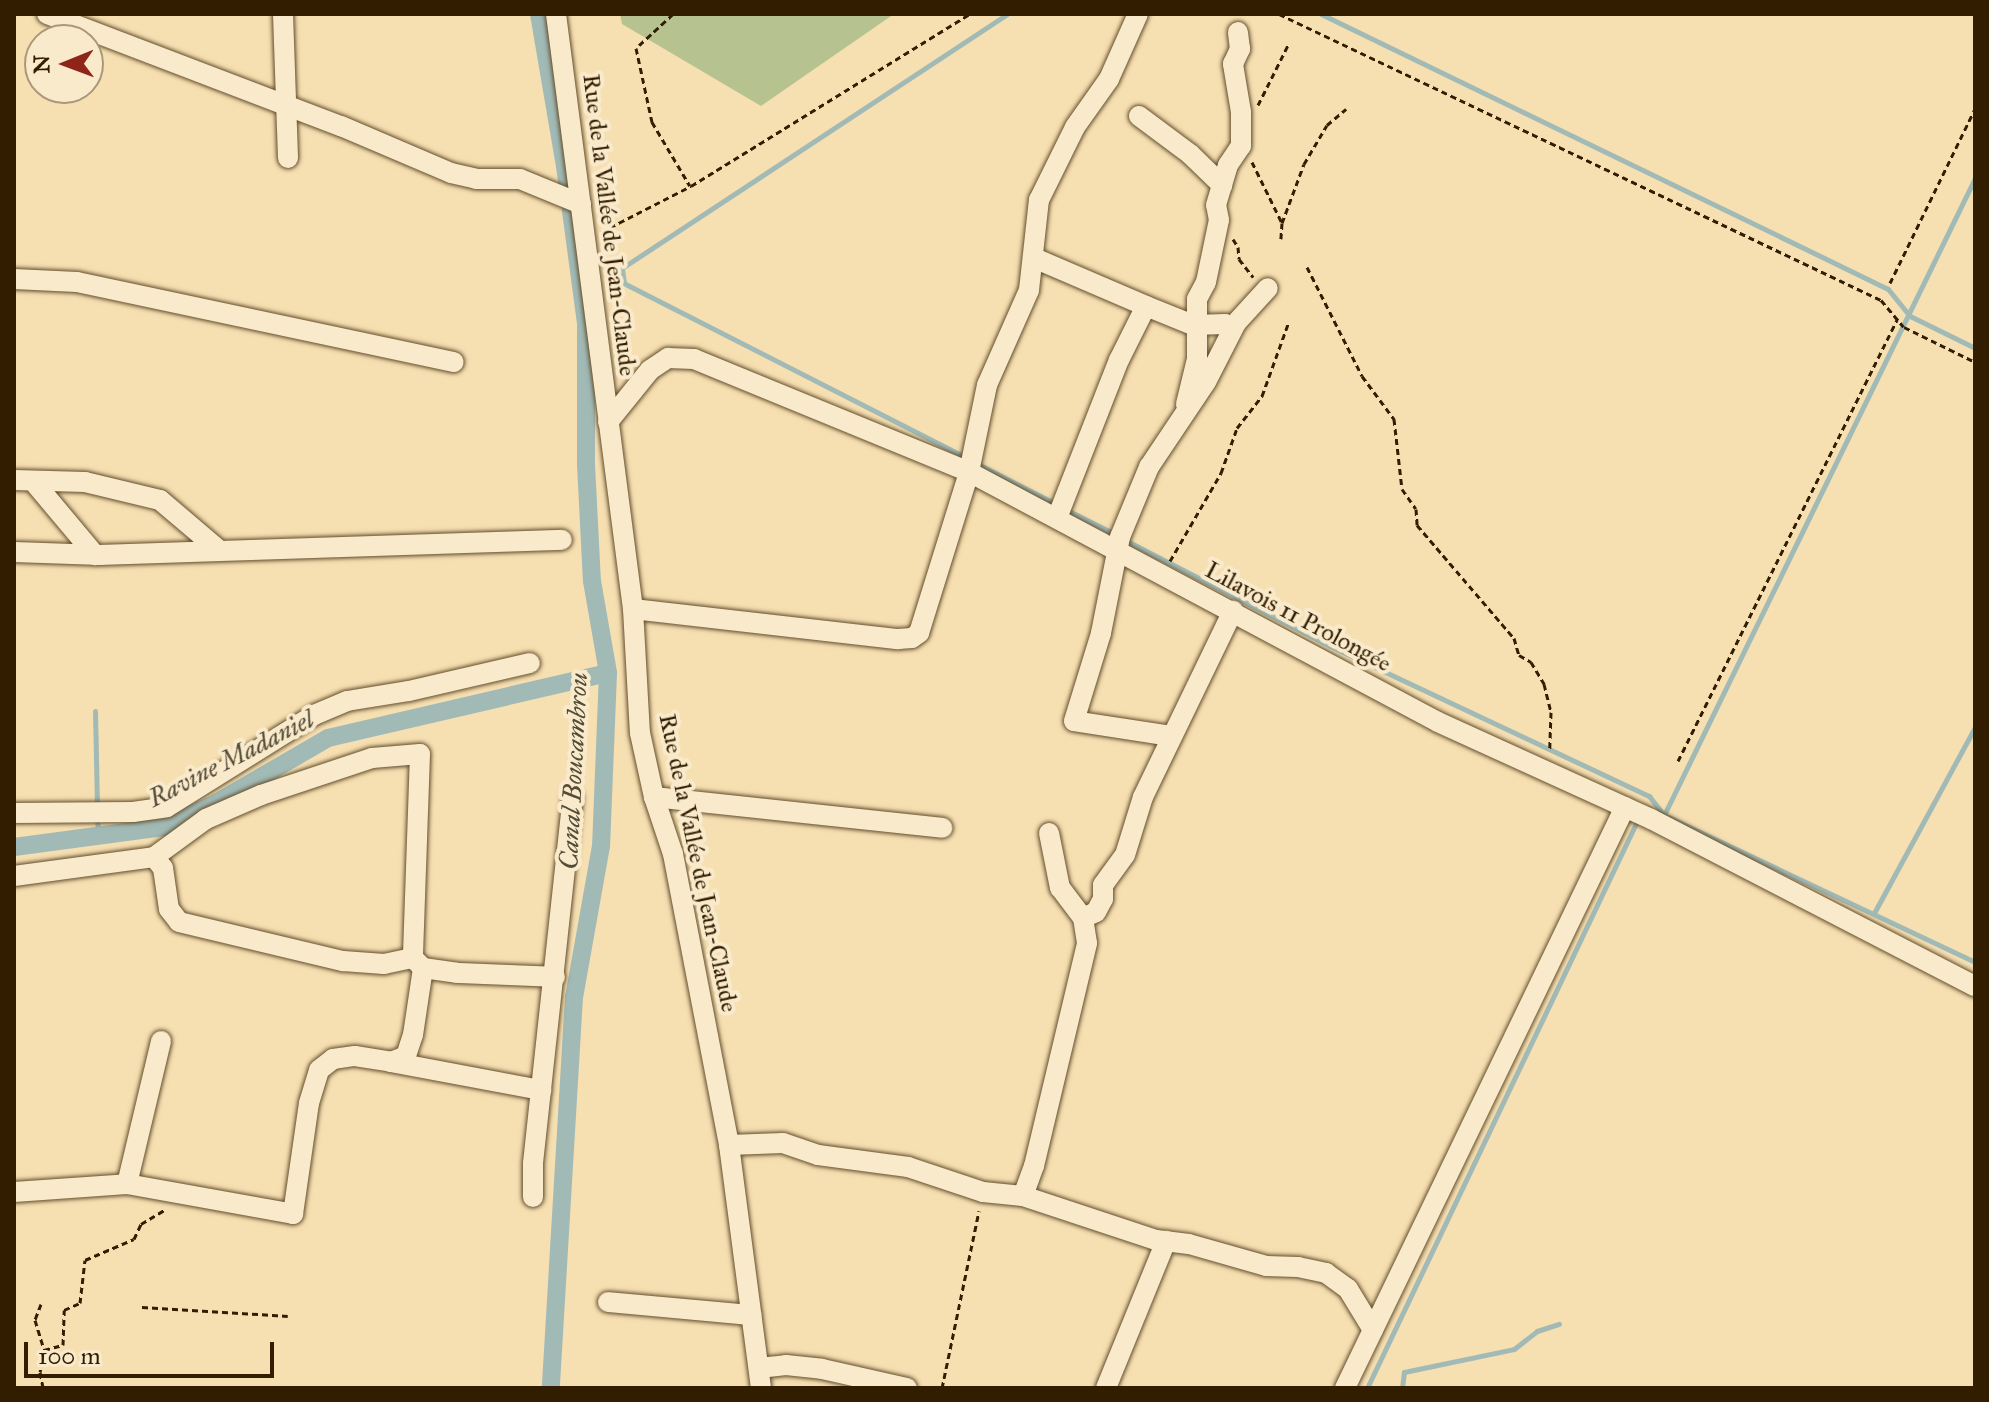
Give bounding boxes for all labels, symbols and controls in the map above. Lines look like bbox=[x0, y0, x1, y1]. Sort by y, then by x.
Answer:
north arrow bbox=[24, 24, 104, 104]
text: N bbox=[28, 55, 55, 74]
street label: Rue de la Vallée de Jean-Claude bbox=[576, 72, 642, 378]
street label: Lilavois 11 Prolongée bbox=[1200, 556, 1396, 678]
water label: Canal Boucambrou bbox=[553, 672, 595, 870]
water label: Ravine Madaniel bbox=[143, 704, 319, 814]
street label: Rue de la Vallée de Jean-Claude bbox=[652, 711, 744, 1015]
scale bar bbox=[28, 1326, 278, 1376]
text: 100 m bbox=[38, 1341, 101, 1371]

